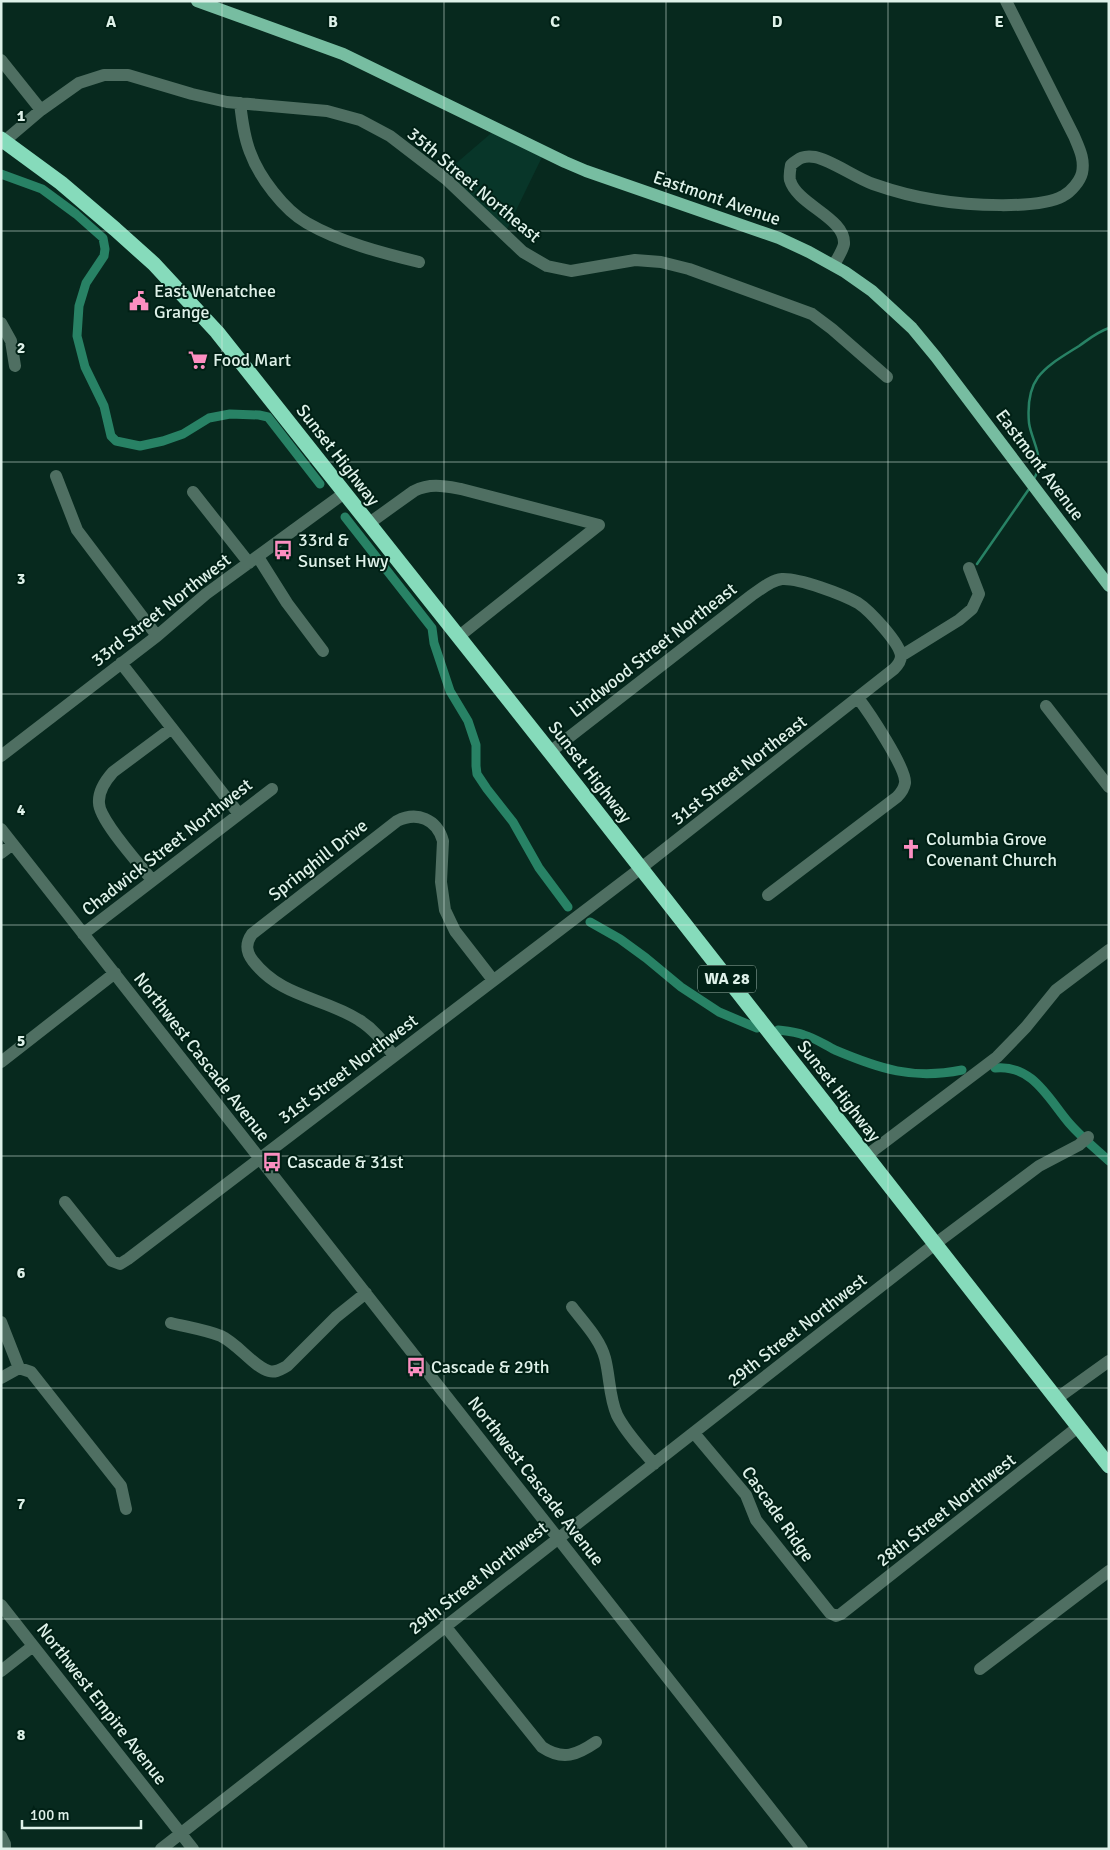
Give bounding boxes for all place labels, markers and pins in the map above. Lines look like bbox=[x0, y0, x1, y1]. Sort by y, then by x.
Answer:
place label: East Wenatchee Grange bbox=[154, 280, 276, 323]
public building icon: East Wenatchee Grange bbox=[128, 290, 150, 312]
supermarket icon: Food Mart bbox=[187, 349, 209, 371]
place label: Food Mart bbox=[213, 349, 291, 371]
place label: 33rd & Sunset Hwy bbox=[298, 529, 389, 572]
bus stop icon: 33rd & Sunset Hwy bbox=[272, 539, 294, 561]
place label: Columbia Grove Covenant Church bbox=[926, 828, 1057, 871]
church icon: Columbia Grove Covenant Church bbox=[900, 838, 922, 860]
bus stop icon: Cascade & 31st bbox=[261, 1151, 283, 1173]
place label: Cascade & 31st bbox=[287, 1151, 404, 1173]
bus stop icon: Cascade & 29th bbox=[405, 1356, 427, 1378]
place label: Cascade & 29th bbox=[431, 1356, 550, 1378]

